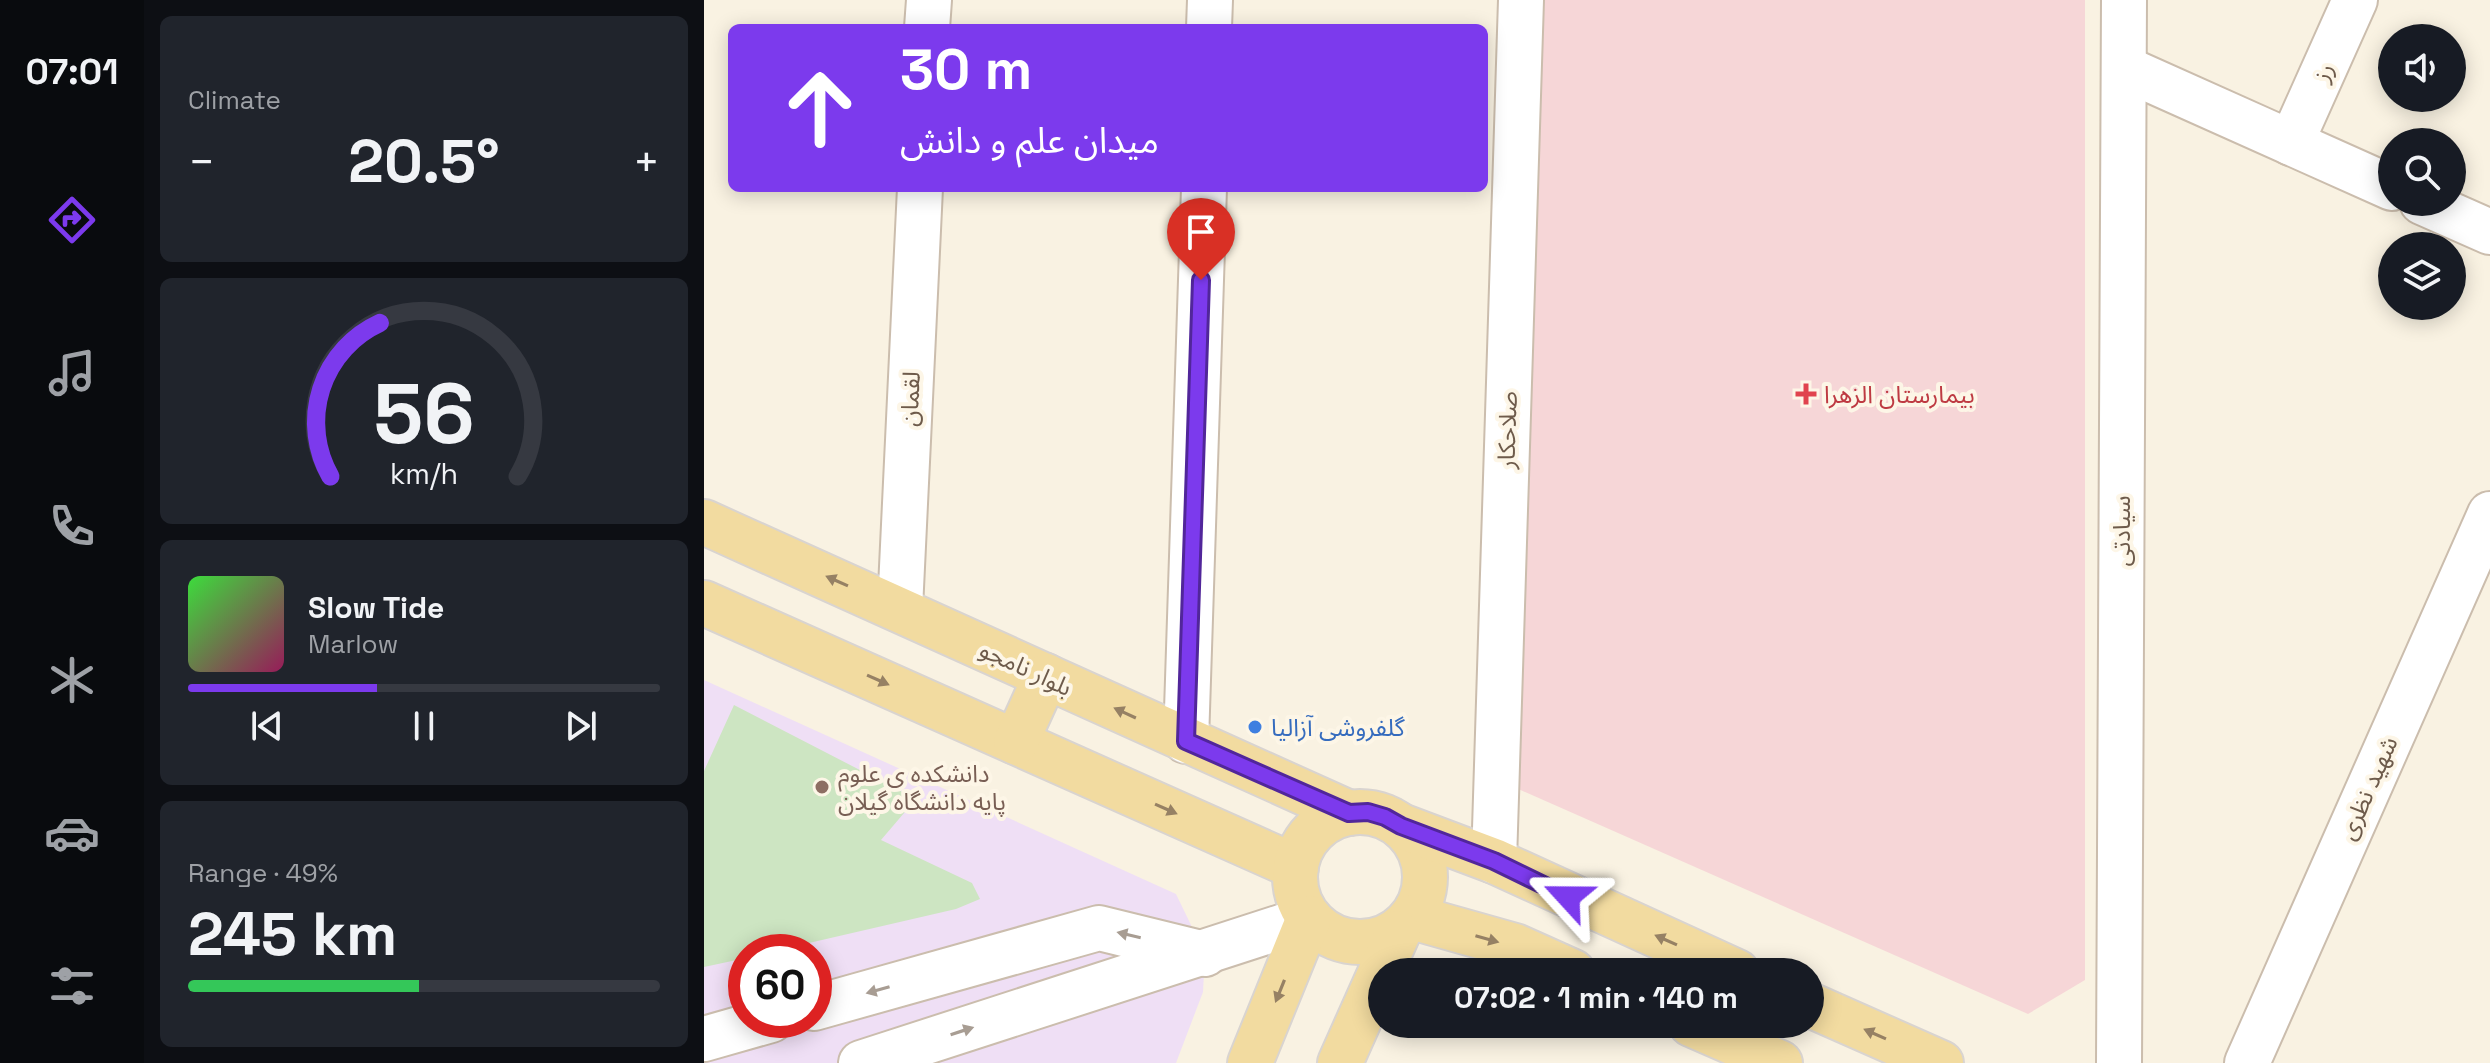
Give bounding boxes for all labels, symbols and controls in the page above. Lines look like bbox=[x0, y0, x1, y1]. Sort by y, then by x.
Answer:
map controls bbox=[2378, 24, 2466, 320]
button: sound bbox=[2378, 24, 2466, 112]
text: 30 m bbox=[900, 34, 1032, 105]
text: 07:01 bbox=[26, 49, 118, 95]
icon: ahead bbox=[768, 56, 872, 160]
street label: رز bbox=[2305, 58, 2341, 87]
text: Climate bbox=[188, 83, 281, 117]
text: میدان علم و دانش bbox=[900, 118, 1159, 164]
text: 20.5° bbox=[348, 123, 500, 200]
button: search bbox=[2378, 128, 2466, 216]
text: − bbox=[188, 134, 215, 190]
text: + bbox=[633, 134, 660, 190]
icon: directions bbox=[44, 192, 100, 248]
pin bbox=[1167, 198, 1235, 280]
icon: arrive bbox=[1179, 210, 1223, 254]
button: layers bbox=[2378, 232, 2466, 320]
icon: music bbox=[44, 345, 100, 401]
text: 56 bbox=[373, 360, 475, 466]
street label: لقمان bbox=[893, 371, 927, 427]
place label: بیمارستان الزهرا bbox=[1824, 379, 1975, 410]
marker: بیمارستان الزهرا bbox=[1795, 383, 1817, 405]
street label: صلاحکار bbox=[1490, 390, 1524, 471]
text: km/h bbox=[390, 456, 458, 492]
street label: سیادتی bbox=[2106, 495, 2137, 567]
icon: phone bbox=[44, 498, 100, 554]
one-way arrow bbox=[825, 574, 849, 588]
text: Slow Tide bbox=[308, 588, 444, 627]
text: Marlow bbox=[308, 627, 398, 661]
street label: بلوار نامجو bbox=[975, 633, 1077, 703]
icon: climate bbox=[44, 652, 100, 708]
one-way arrow bbox=[866, 673, 889, 687]
icon: previous bbox=[245, 704, 289, 748]
icon: pause bbox=[402, 704, 446, 748]
icon: next bbox=[559, 704, 603, 748]
one-way arrow bbox=[1113, 706, 1136, 719]
place label: گلفروشی آزالیا bbox=[1271, 712, 1406, 743]
marker: گلفروشی آزالیا bbox=[1246, 718, 1264, 736]
street label: شهید نظری bbox=[2331, 731, 2405, 845]
place label: دانشکده ی علوم پایه دانشگاه گیلان bbox=[838, 758, 1006, 817]
marker: دانشکده ی علوم پایه دانشگاه گیلان bbox=[813, 778, 831, 796]
one-way arrow bbox=[1154, 802, 1178, 815]
icon: car bbox=[44, 805, 100, 861]
position arrow bbox=[1526, 855, 1610, 939]
text: Range · 49% bbox=[188, 856, 338, 890]
text: 245 km bbox=[188, 896, 397, 973]
one-way arrow bbox=[1116, 929, 1141, 941]
one-way arrow bbox=[1475, 933, 1500, 945]
speed limit sign: 60 bbox=[728, 934, 832, 1038]
one-way arrow bbox=[1654, 934, 1678, 947]
icon: filters bbox=[44, 958, 100, 1014]
text: 07:02 · 1 min · 140 m bbox=[1454, 978, 1738, 1017]
one-way arrow bbox=[1273, 979, 1286, 1003]
one-way arrow bbox=[866, 984, 890, 997]
one-way arrow bbox=[950, 1024, 974, 1037]
one-way arrow bbox=[1864, 1027, 1887, 1041]

